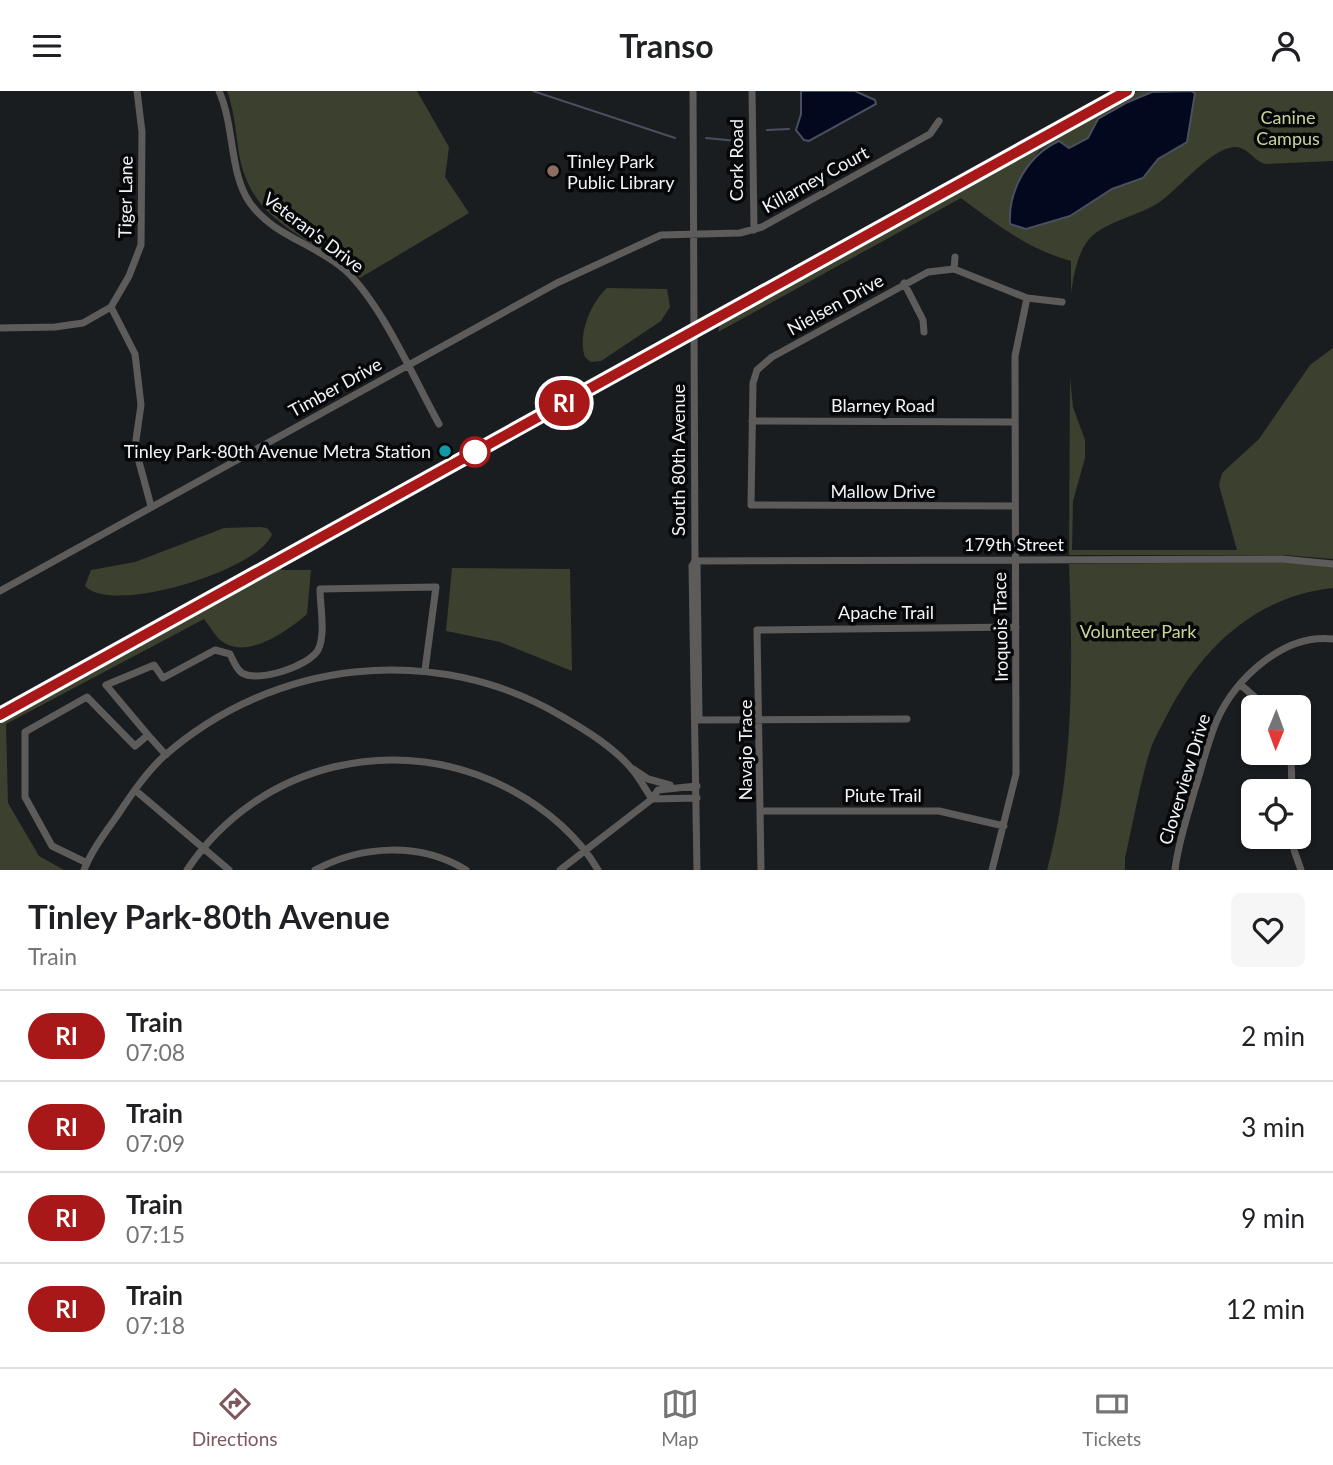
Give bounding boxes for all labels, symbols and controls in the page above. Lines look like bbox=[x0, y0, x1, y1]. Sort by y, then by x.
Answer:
text: Transo bbox=[619, 26, 714, 65]
icon: menu bbox=[28, 27, 66, 65]
icon: person bbox=[1267, 27, 1305, 65]
park label: Canine Campus bbox=[1256, 106, 1320, 149]
street label: Cork Road bbox=[725, 119, 747, 201]
street label: Killarney Court bbox=[758, 140, 872, 217]
place label: Tinley Park Public Library bbox=[567, 150, 675, 193]
street label: Tiger Lane bbox=[113, 156, 137, 238]
marker: Tinley Park Public Library bbox=[545, 163, 561, 179]
street label: Veteran's Drive bbox=[259, 187, 369, 277]
street label: Nielsen Drive bbox=[783, 269, 887, 339]
street label: Timber Drive bbox=[285, 352, 385, 422]
line badge: RI bbox=[532, 380, 596, 426]
street label: South 80th Avenue bbox=[667, 384, 689, 536]
text: RI bbox=[553, 388, 575, 417]
street label: Blarney Road bbox=[831, 394, 935, 416]
unlabelled marker bbox=[460, 437, 490, 467]
place label: Tinley Park-80th Avenue Metra Station bbox=[124, 440, 431, 462]
marker: Tinley Park-80th Avenue Metra Station bbox=[437, 443, 453, 459]
street label: Mallow Drive bbox=[830, 480, 936, 502]
street label: 179th Street bbox=[964, 533, 1064, 555]
street label: Iroquois Trace bbox=[988, 572, 1012, 682]
street label: Apache Trail bbox=[838, 601, 934, 623]
park label: Volunteer Park bbox=[1080, 620, 1197, 642]
north arrow bbox=[1241, 695, 1311, 765]
map controls bbox=[1241, 695, 1311, 849]
street label: Navajo Trace bbox=[734, 700, 756, 800]
street label: Cloverview Drive bbox=[1154, 711, 1214, 847]
button: locate bbox=[1241, 779, 1311, 849]
street label: Piute Trail bbox=[844, 784, 922, 806]
button: heart bbox=[1231, 893, 1305, 967]
text: Tinley Park-80th Avenue bbox=[28, 896, 390, 936]
text: Train bbox=[28, 942, 77, 970]
text: Train bbox=[126, 1006, 183, 1038]
text: 2 min bbox=[1241, 1020, 1305, 1052]
text: RI bbox=[55, 1021, 78, 1050]
text: 07:08 bbox=[126, 1038, 185, 1066]
text: Train bbox=[126, 1097, 183, 1129]
text: 3 min bbox=[1241, 1111, 1305, 1143]
text: RI bbox=[55, 1112, 78, 1141]
text: 07:09 bbox=[126, 1129, 185, 1157]
text: Train bbox=[126, 1188, 183, 1220]
text: 9 min bbox=[1241, 1202, 1305, 1234]
text: RI bbox=[55, 1203, 78, 1232]
text: 07:15 bbox=[126, 1220, 185, 1248]
text: Train bbox=[126, 1279, 183, 1311]
text: 12 min bbox=[1226, 1293, 1305, 1325]
text: RI bbox=[55, 1294, 78, 1323]
text: 07:18 bbox=[126, 1311, 185, 1339]
tab: Directions bbox=[192, 1385, 277, 1450]
tab: Map bbox=[661, 1385, 699, 1450]
tab: Tickets bbox=[1082, 1385, 1141, 1450]

